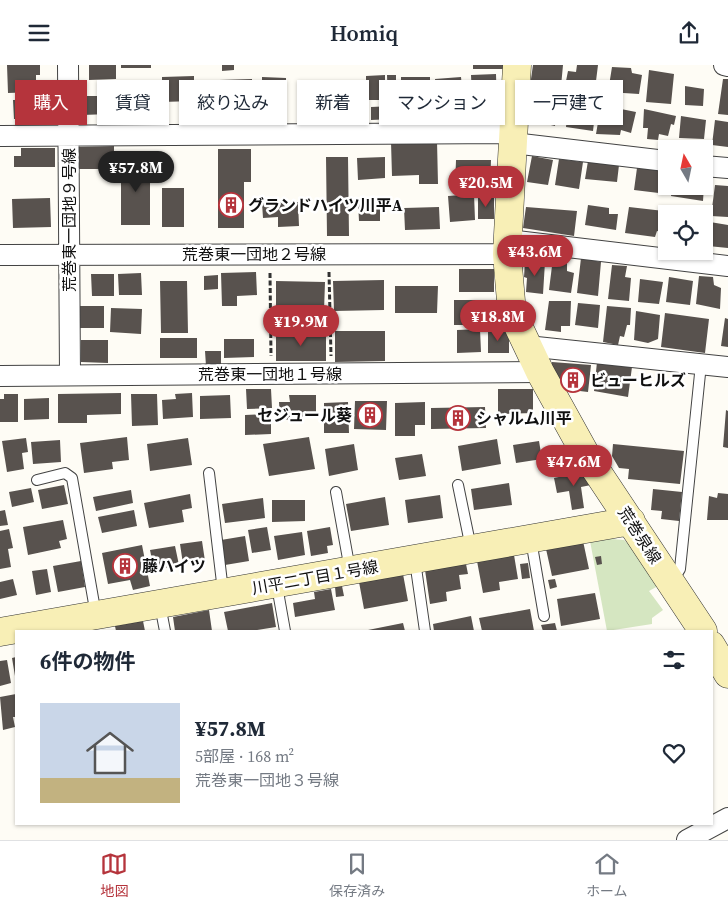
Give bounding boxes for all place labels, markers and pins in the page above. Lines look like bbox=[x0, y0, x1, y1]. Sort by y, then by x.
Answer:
pin: ¥57.8M bbox=[95, 151, 177, 193]
pin: ¥20.5M bbox=[445, 165, 527, 208]
building icon: グランドハイツ川平A bbox=[218, 192, 244, 218]
place label: グランドハイツ川平A bbox=[248, 194, 403, 216]
pin: ¥43.6M bbox=[494, 235, 576, 277]
pin: ¥18.8M bbox=[457, 299, 539, 342]
pin: ¥19.9M bbox=[260, 305, 342, 347]
building icon: ビューヒルズ bbox=[560, 367, 586, 393]
place label: ビューヒルズ bbox=[590, 369, 686, 391]
building icon: セジュール葵 bbox=[357, 402, 383, 428]
place label: セジュール葵 bbox=[257, 404, 352, 426]
building icon: シャルム川平 bbox=[445, 405, 471, 431]
place label: シャルム川平 bbox=[476, 407, 572, 429]
pin: ¥47.6M bbox=[533, 445, 615, 487]
building icon: 藤ハイツ bbox=[112, 553, 138, 579]
place label: 藤ハイツ bbox=[142, 555, 206, 577]

